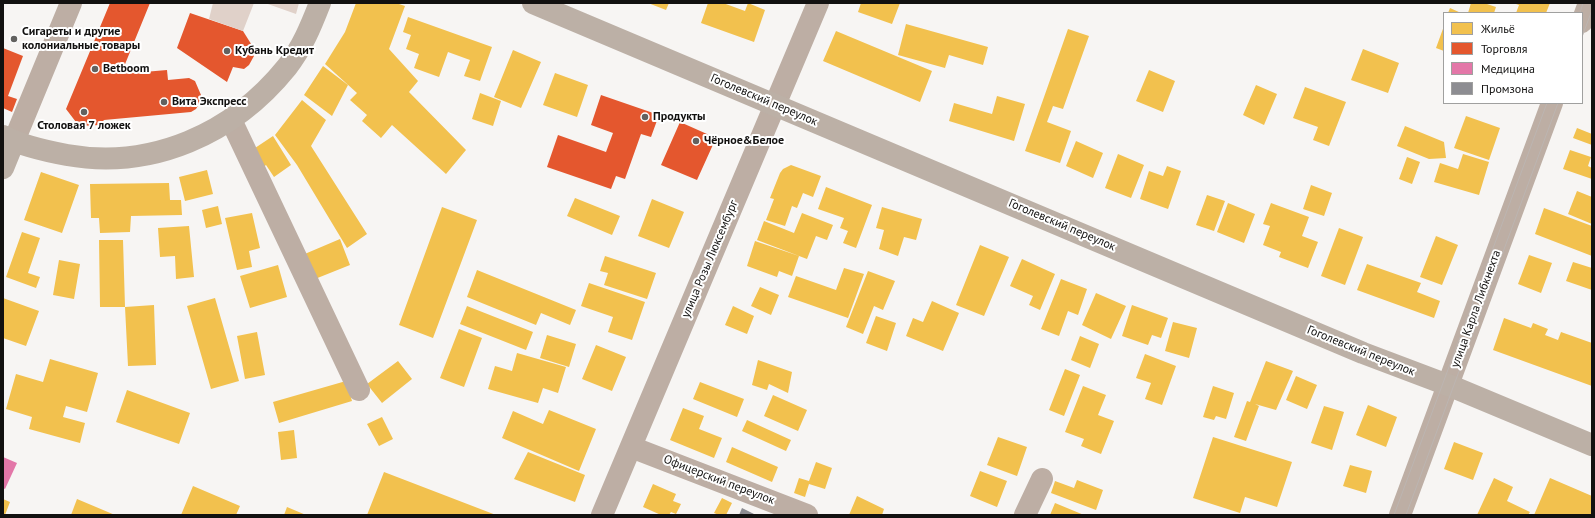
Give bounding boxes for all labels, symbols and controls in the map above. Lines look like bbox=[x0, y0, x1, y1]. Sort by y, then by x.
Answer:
legend bbox=[1443, 12, 1583, 104]
text: Жильё bbox=[1481, 21, 1515, 36]
place label: Сигареты и другие колониальные товары bbox=[22, 25, 140, 53]
marker: Сигареты и другие колониальные товары bbox=[9, 34, 19, 44]
text: Торговля bbox=[1481, 41, 1527, 56]
place label: Кубань Кредит bbox=[235, 44, 314, 58]
marker: Кубань Кредит bbox=[222, 46, 232, 56]
text: Медицина bbox=[1481, 61, 1535, 76]
place label: Betboom bbox=[103, 62, 149, 76]
marker: Betboom bbox=[90, 64, 100, 74]
street label: Гоголевский переулок bbox=[708, 71, 820, 129]
text: Промзона bbox=[1481, 81, 1534, 96]
place label: Вита Экспресс bbox=[172, 95, 247, 109]
marker: Вита Экспресс bbox=[159, 97, 169, 107]
marker: Столовая 7 ложек bbox=[79, 107, 89, 117]
place label: Продукты bbox=[653, 110, 705, 124]
marker: Продукты bbox=[640, 112, 650, 122]
place label: Столовая 7 ложек bbox=[37, 119, 131, 133]
place label: Чёрное&Белое bbox=[704, 134, 784, 148]
marker: Чёрное&Белое bbox=[691, 136, 701, 146]
street label: Гоголевский переулок bbox=[1006, 196, 1118, 254]
street label: улица Розы Люксембург bbox=[679, 198, 741, 320]
street label: улица Карла Либкнехта bbox=[1448, 248, 1504, 370]
street label: Гоголевский переулок bbox=[1305, 323, 1417, 379]
street label: Офицерский переулок bbox=[661, 452, 777, 508]

